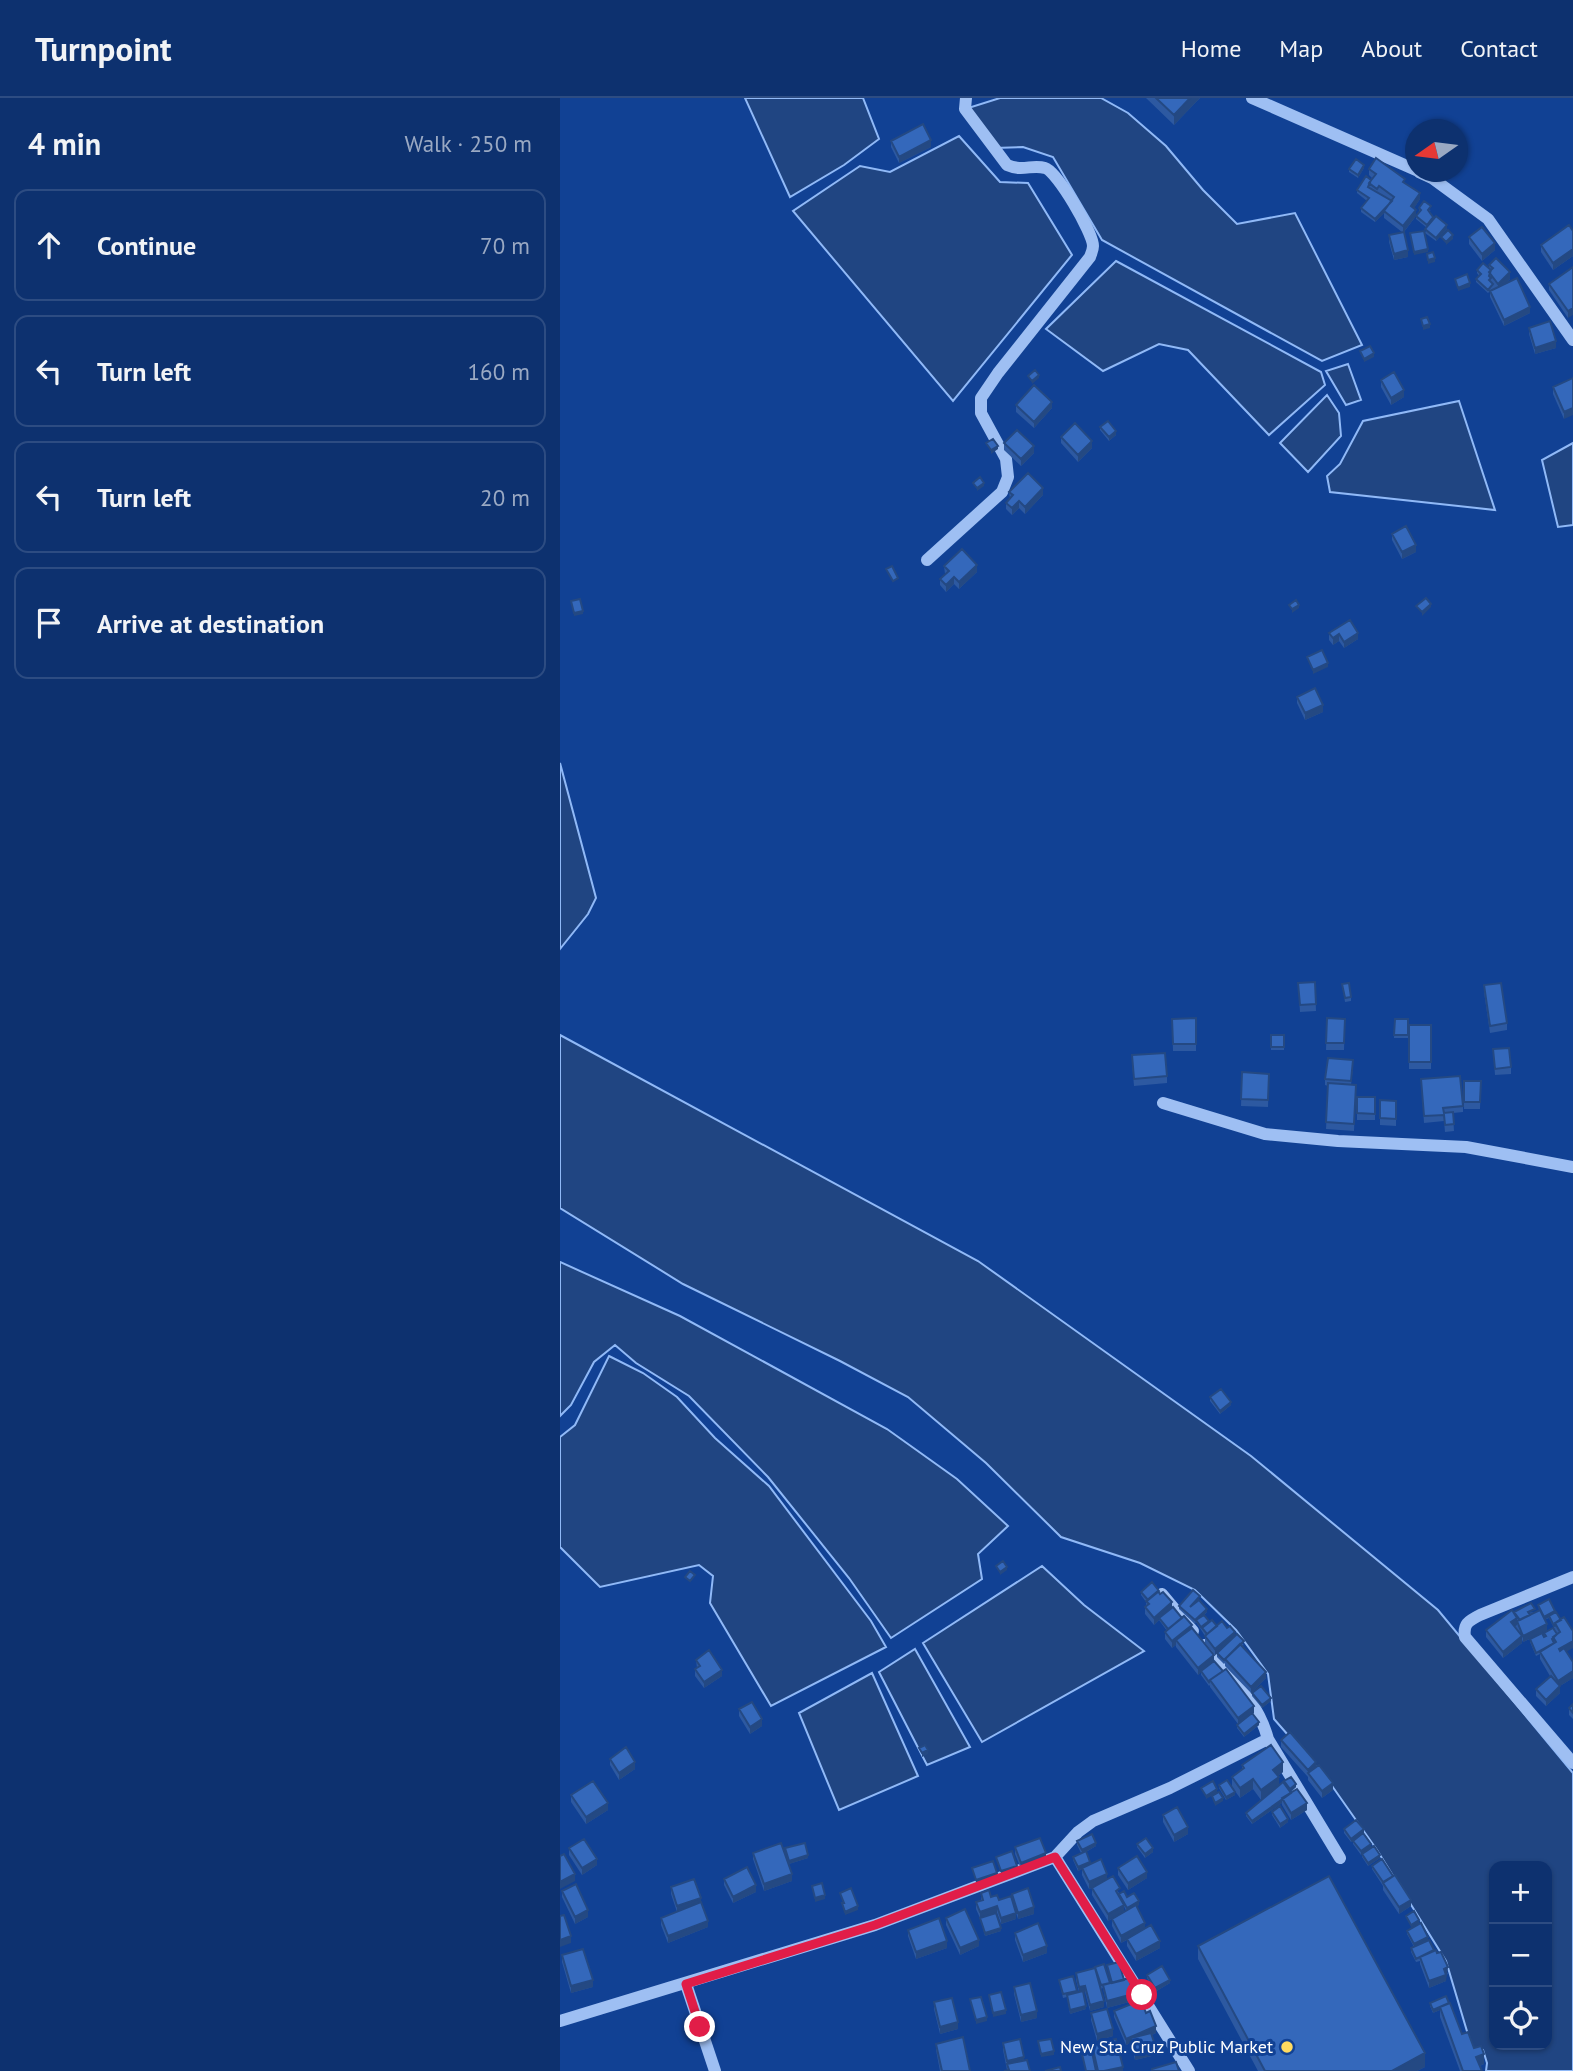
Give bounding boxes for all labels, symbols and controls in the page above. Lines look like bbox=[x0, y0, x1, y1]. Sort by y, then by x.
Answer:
text: Turnpoint bbox=[35, 27, 172, 70]
text: Home bbox=[1181, 33, 1241, 64]
text: Map bbox=[1279, 33, 1323, 64]
text: About bbox=[1361, 33, 1422, 64]
text: Contact bbox=[1460, 33, 1538, 64]
north arrow bbox=[1405, 119, 1468, 182]
text: 4 min bbox=[28, 124, 101, 163]
text: Walk · 250 m bbox=[405, 129, 532, 158]
icon: ahead bbox=[30, 226, 68, 264]
text: Continue bbox=[97, 229, 196, 262]
text: 70 m bbox=[480, 231, 530, 260]
icon: left bbox=[30, 352, 68, 390]
text: Turn left bbox=[97, 355, 191, 388]
text: 160 m bbox=[468, 357, 530, 386]
icon: left bbox=[30, 478, 68, 516]
text: Turn left bbox=[97, 481, 191, 514]
text: 20 m bbox=[480, 483, 530, 512]
icon: arrive bbox=[30, 604, 68, 642]
text: Arrive at destination bbox=[97, 607, 324, 640]
map controls bbox=[1489, 1861, 1552, 2050]
button: + bbox=[1489, 1861, 1552, 1924]
button: − bbox=[1489, 1924, 1552, 1987]
route start bbox=[1126, 1979, 1157, 2010]
button: locate bbox=[1489, 1987, 1552, 2050]
route end bbox=[684, 2011, 715, 2042]
place label: New Sta. Cruz Public Market bbox=[1060, 2035, 1273, 2058]
marker: New Sta. Cruz Public Market bbox=[1279, 2039, 1295, 2055]

